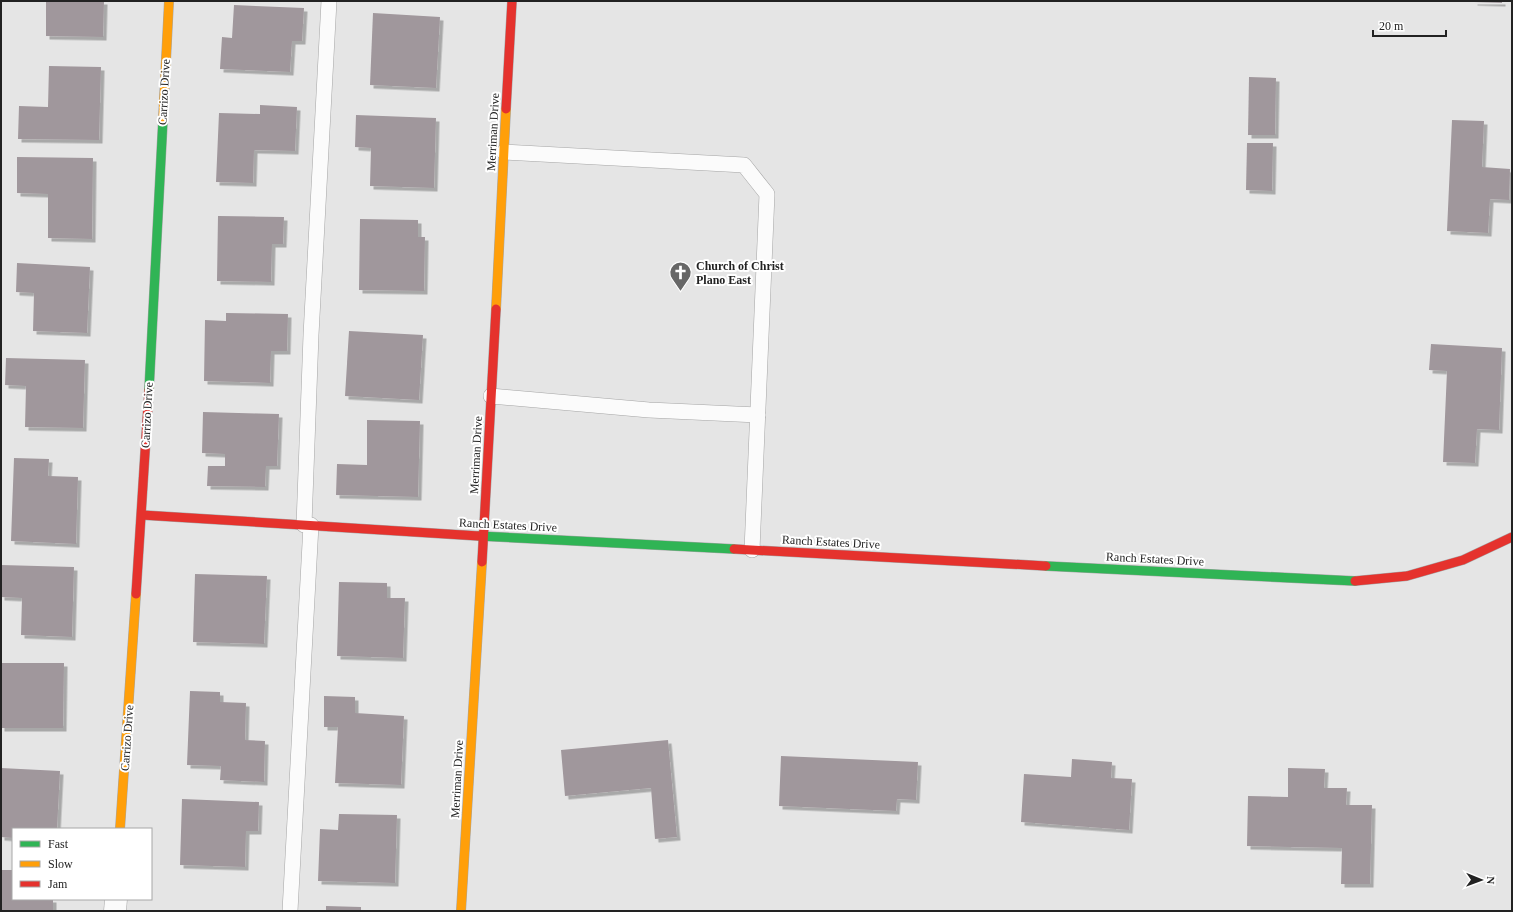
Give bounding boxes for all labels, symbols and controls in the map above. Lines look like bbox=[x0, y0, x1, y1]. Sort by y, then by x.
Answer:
scale bar bbox=[1373, 12, 1446, 38]
text: 20 m bbox=[1379, 19, 1404, 33]
street label: Carrizo Drive bbox=[155, 59, 173, 125]
street label: Merriman Drive bbox=[484, 93, 502, 171]
place label: Church of Christ Plano East bbox=[696, 259, 784, 287]
church icon: Church of Christ Plano East bbox=[668, 260, 694, 293]
street label: Carrizo Drive bbox=[138, 382, 156, 448]
street label: Merriman Drive bbox=[467, 416, 485, 494]
street label: Ranch Estates Drive bbox=[459, 515, 557, 535]
street label: Ranch Estates Drive bbox=[782, 532, 880, 552]
street label: Ranch Estates Drive bbox=[1106, 549, 1204, 569]
street label: Carrizo Drive bbox=[118, 704, 136, 772]
street label: Merriman Drive bbox=[448, 740, 466, 818]
legend bbox=[12, 828, 152, 900]
text: Fast bbox=[48, 837, 69, 851]
text: Slow bbox=[48, 857, 73, 871]
north arrow bbox=[1461, 860, 1501, 900]
text: N bbox=[1485, 876, 1497, 884]
text: Jam bbox=[48, 877, 68, 891]

